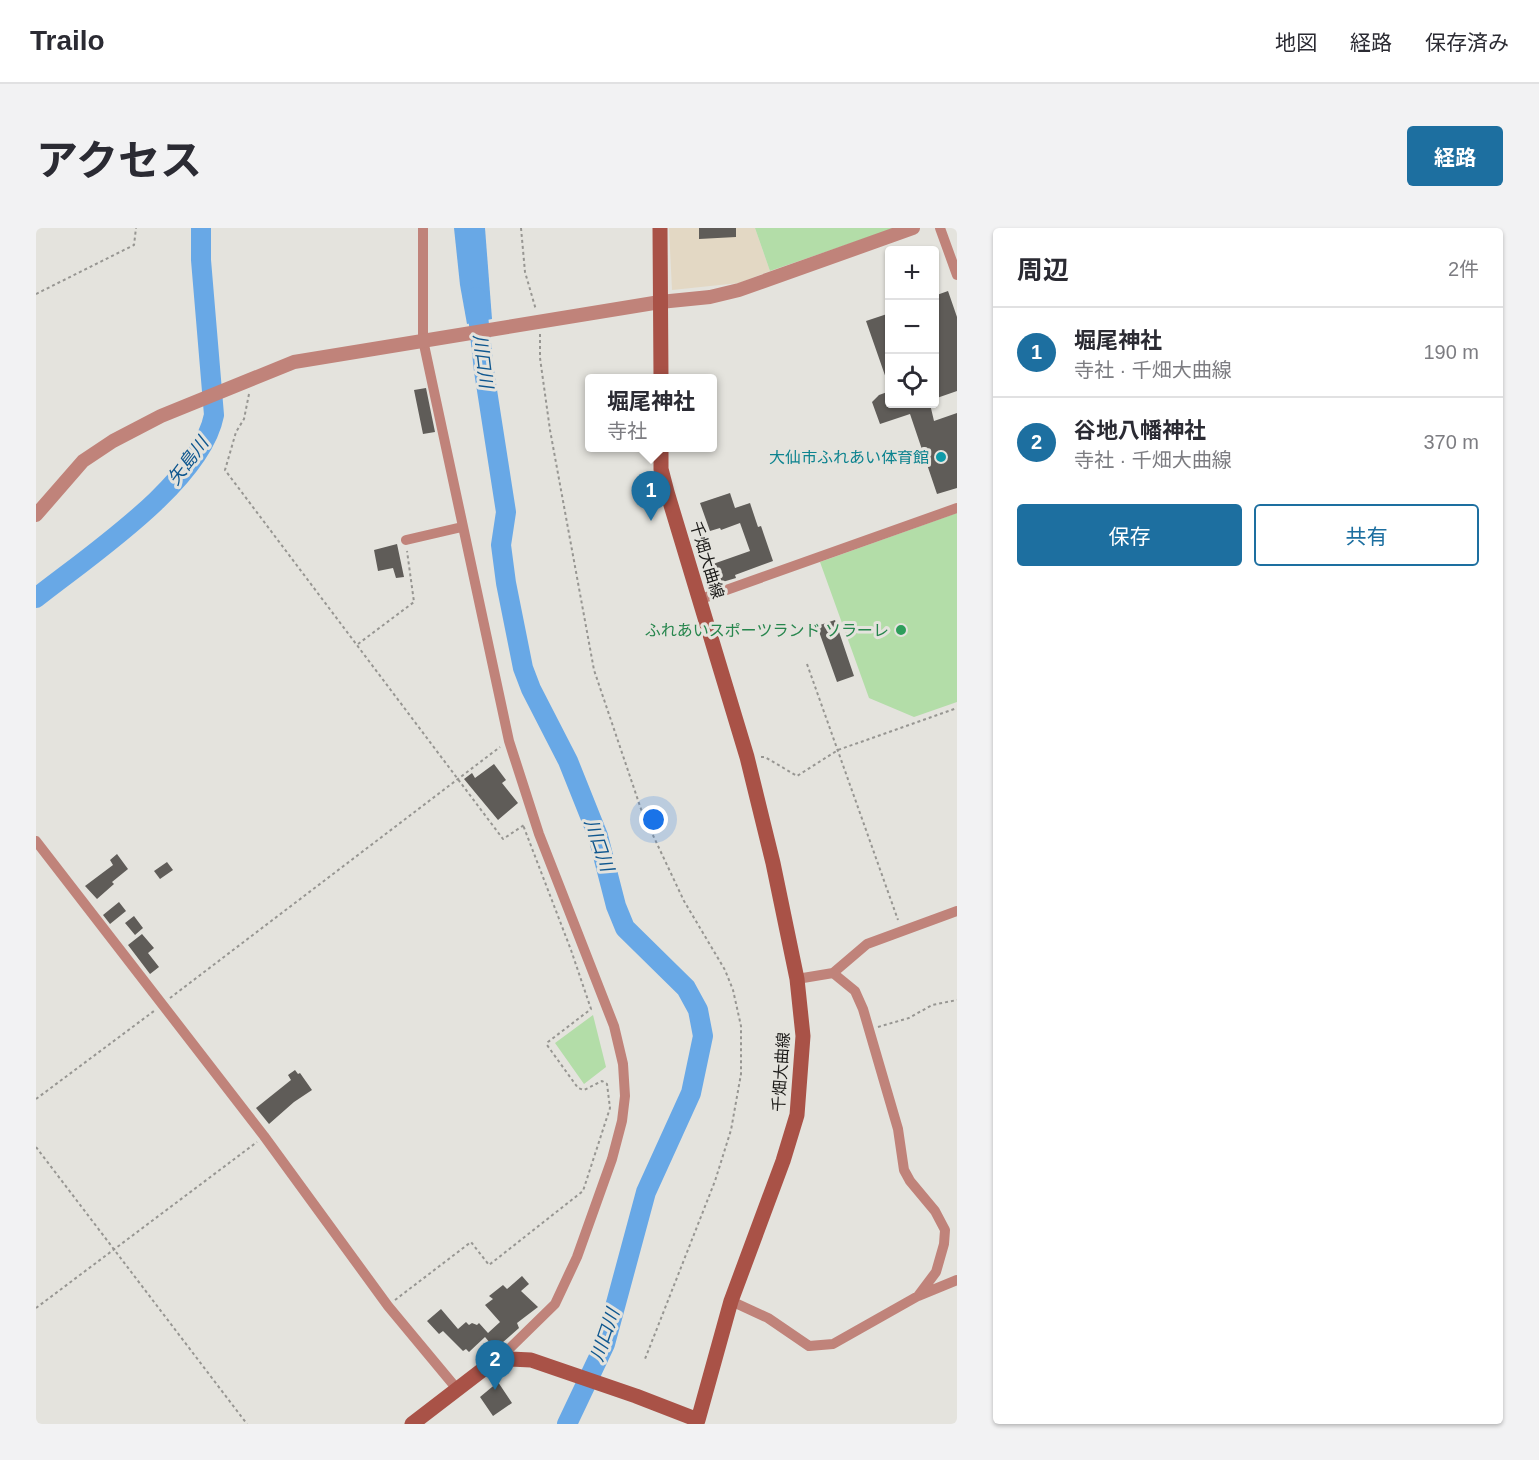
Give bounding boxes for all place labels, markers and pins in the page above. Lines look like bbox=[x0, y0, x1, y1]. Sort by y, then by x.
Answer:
place label: 大仙市ふれあい体育館 bbox=[769, 449, 929, 466]
marker: 大仙市ふれあい体育館 bbox=[934, 450, 948, 464]
pin: 1 bbox=[632, 472, 670, 521]
place label: ふれあいスポーツランド ソラーレ bbox=[645, 622, 889, 639]
marker: ふれあいスポーツランド ソラーレ bbox=[894, 623, 908, 637]
pin: 2 bbox=[476, 1340, 514, 1390]

